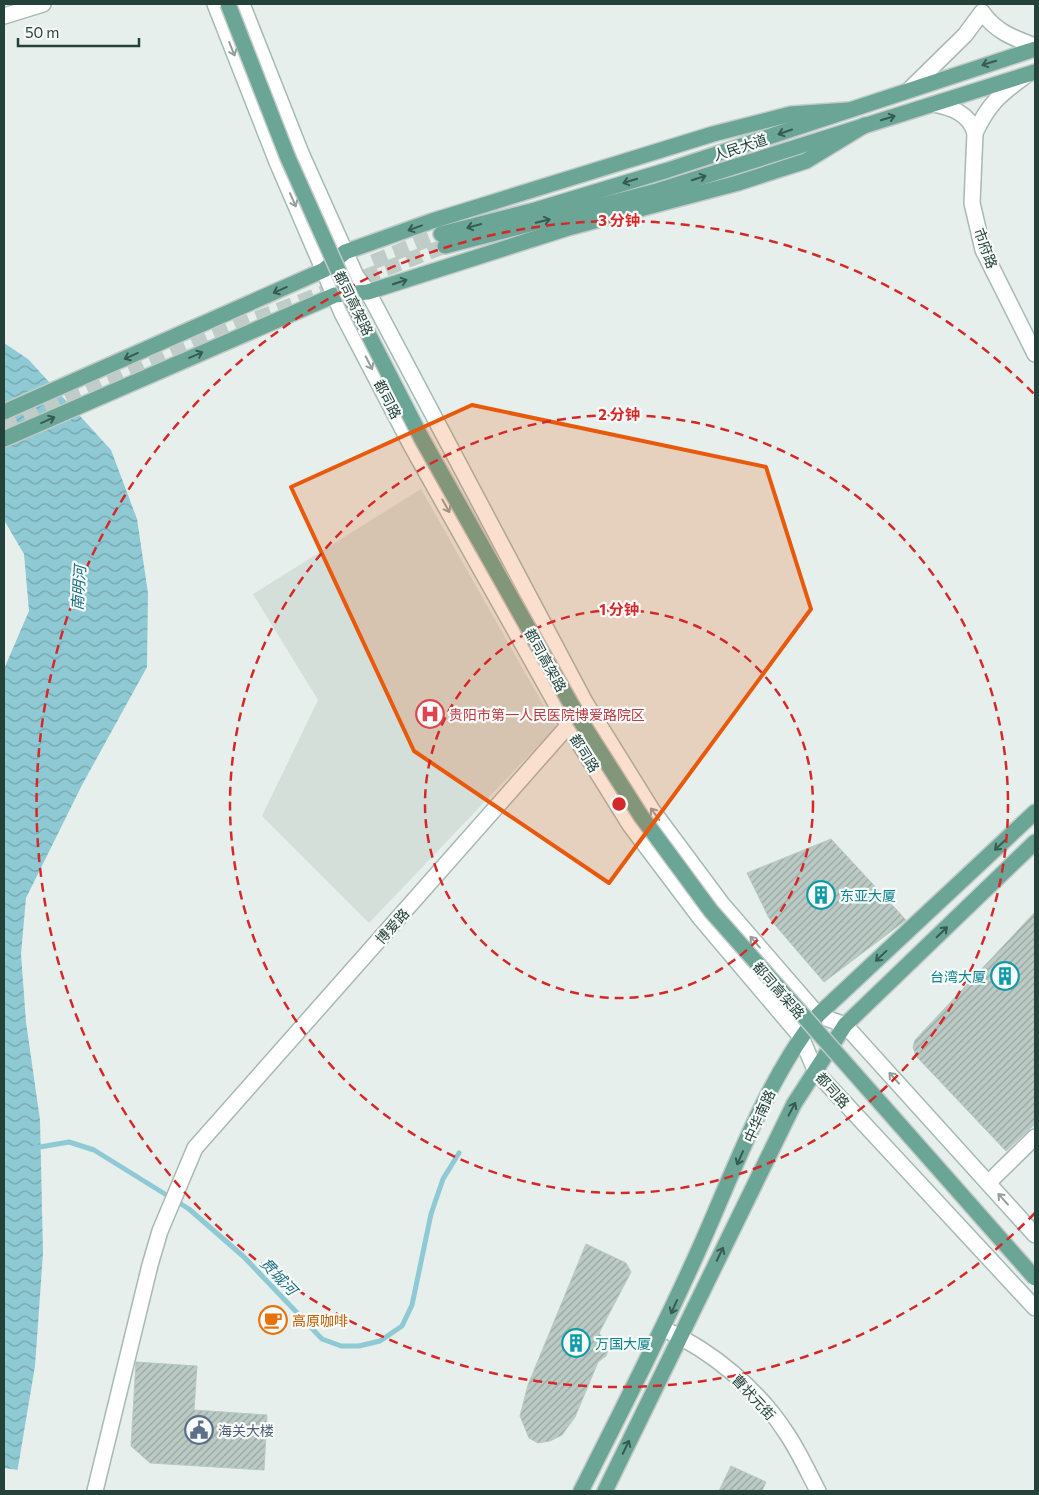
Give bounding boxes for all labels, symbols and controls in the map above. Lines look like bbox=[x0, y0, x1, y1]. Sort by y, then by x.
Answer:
scale bar bbox=[18, 15, 139, 47]
text: 50 m bbox=[25, 23, 59, 41]
one-way arrow bbox=[228, 41, 238, 56]
one-way arrow bbox=[981, 59, 997, 69]
one-way arrow bbox=[879, 113, 895, 123]
one-way arrow bbox=[778, 128, 793, 137]
street label: 人民大道 bbox=[711, 130, 769, 164]
one-way arrow bbox=[691, 172, 707, 182]
one-way arrow bbox=[623, 177, 639, 187]
one-way arrow bbox=[289, 192, 299, 207]
text: 3 分钟 bbox=[598, 211, 640, 229]
one-way arrow bbox=[534, 216, 550, 225]
one-way arrow bbox=[466, 221, 482, 231]
one-way arrow bbox=[407, 223, 423, 233]
street label: 市府路 bbox=[971, 225, 1001, 271]
street label: 都司高架路 bbox=[331, 268, 377, 338]
one-way arrow bbox=[391, 277, 407, 286]
one-way arrow bbox=[273, 285, 288, 295]
one-way arrow bbox=[188, 350, 203, 359]
one-way arrow bbox=[124, 352, 139, 362]
one-way arrow bbox=[365, 355, 374, 370]
street label: 都司路 bbox=[371, 376, 405, 422]
text: 2 分钟 bbox=[598, 405, 640, 423]
one-way arrow bbox=[40, 414, 55, 424]
one-way arrow bbox=[441, 499, 451, 513]
water label: 南明河 bbox=[67, 562, 89, 611]
text: 1 分钟 bbox=[599, 600, 639, 618]
street label: 都司高架路 bbox=[522, 625, 570, 695]
hospital icon: 贵阳市第一人民医院博爱路院区 bbox=[415, 699, 445, 729]
place label: 贵阳市第一人民医院博爱路院区 bbox=[449, 706, 645, 723]
street label: 都司路 bbox=[567, 731, 603, 775]
centre of rings bbox=[610, 795, 628, 813]
one-way arrow bbox=[650, 807, 660, 821]
one-way arrow bbox=[993, 839, 1006, 851]
building icon: 东亚大厦 bbox=[806, 880, 836, 910]
place label: 东亚大厦 bbox=[840, 887, 896, 904]
street label: 博爱路 bbox=[372, 905, 412, 947]
one-way arrow bbox=[935, 926, 948, 938]
one-way arrow bbox=[749, 936, 761, 949]
one-way arrow bbox=[875, 950, 888, 962]
street label: 都司高架路 bbox=[750, 958, 808, 1022]
building icon: 台湾大厦 bbox=[990, 961, 1020, 991]
place label: 台湾大厦 bbox=[930, 968, 986, 985]
street label: 都司路 bbox=[813, 1069, 853, 1111]
one-way arrow bbox=[888, 1072, 900, 1085]
street label: 中华南路 bbox=[740, 1087, 778, 1145]
one-way arrow bbox=[787, 1101, 797, 1116]
one-way arrow bbox=[735, 1150, 744, 1165]
one-way arrow bbox=[997, 1193, 1008, 1206]
one-way arrow bbox=[716, 1247, 725, 1262]
water label: 贯城河 bbox=[257, 1254, 303, 1301]
one-way arrow bbox=[668, 1299, 678, 1314]
cafe icon: 高原咖啡 bbox=[258, 1305, 288, 1335]
place label: 高原咖啡 bbox=[292, 1312, 348, 1329]
building icon: 万国大厦 bbox=[561, 1328, 591, 1358]
place label: 万国大厦 bbox=[595, 1335, 651, 1352]
street label: 曹状元街 bbox=[729, 1371, 779, 1423]
public building icon: 海关大楼 bbox=[184, 1415, 214, 1445]
place label: 海关大楼 bbox=[218, 1422, 274, 1439]
one-way arrow bbox=[622, 1440, 631, 1455]

